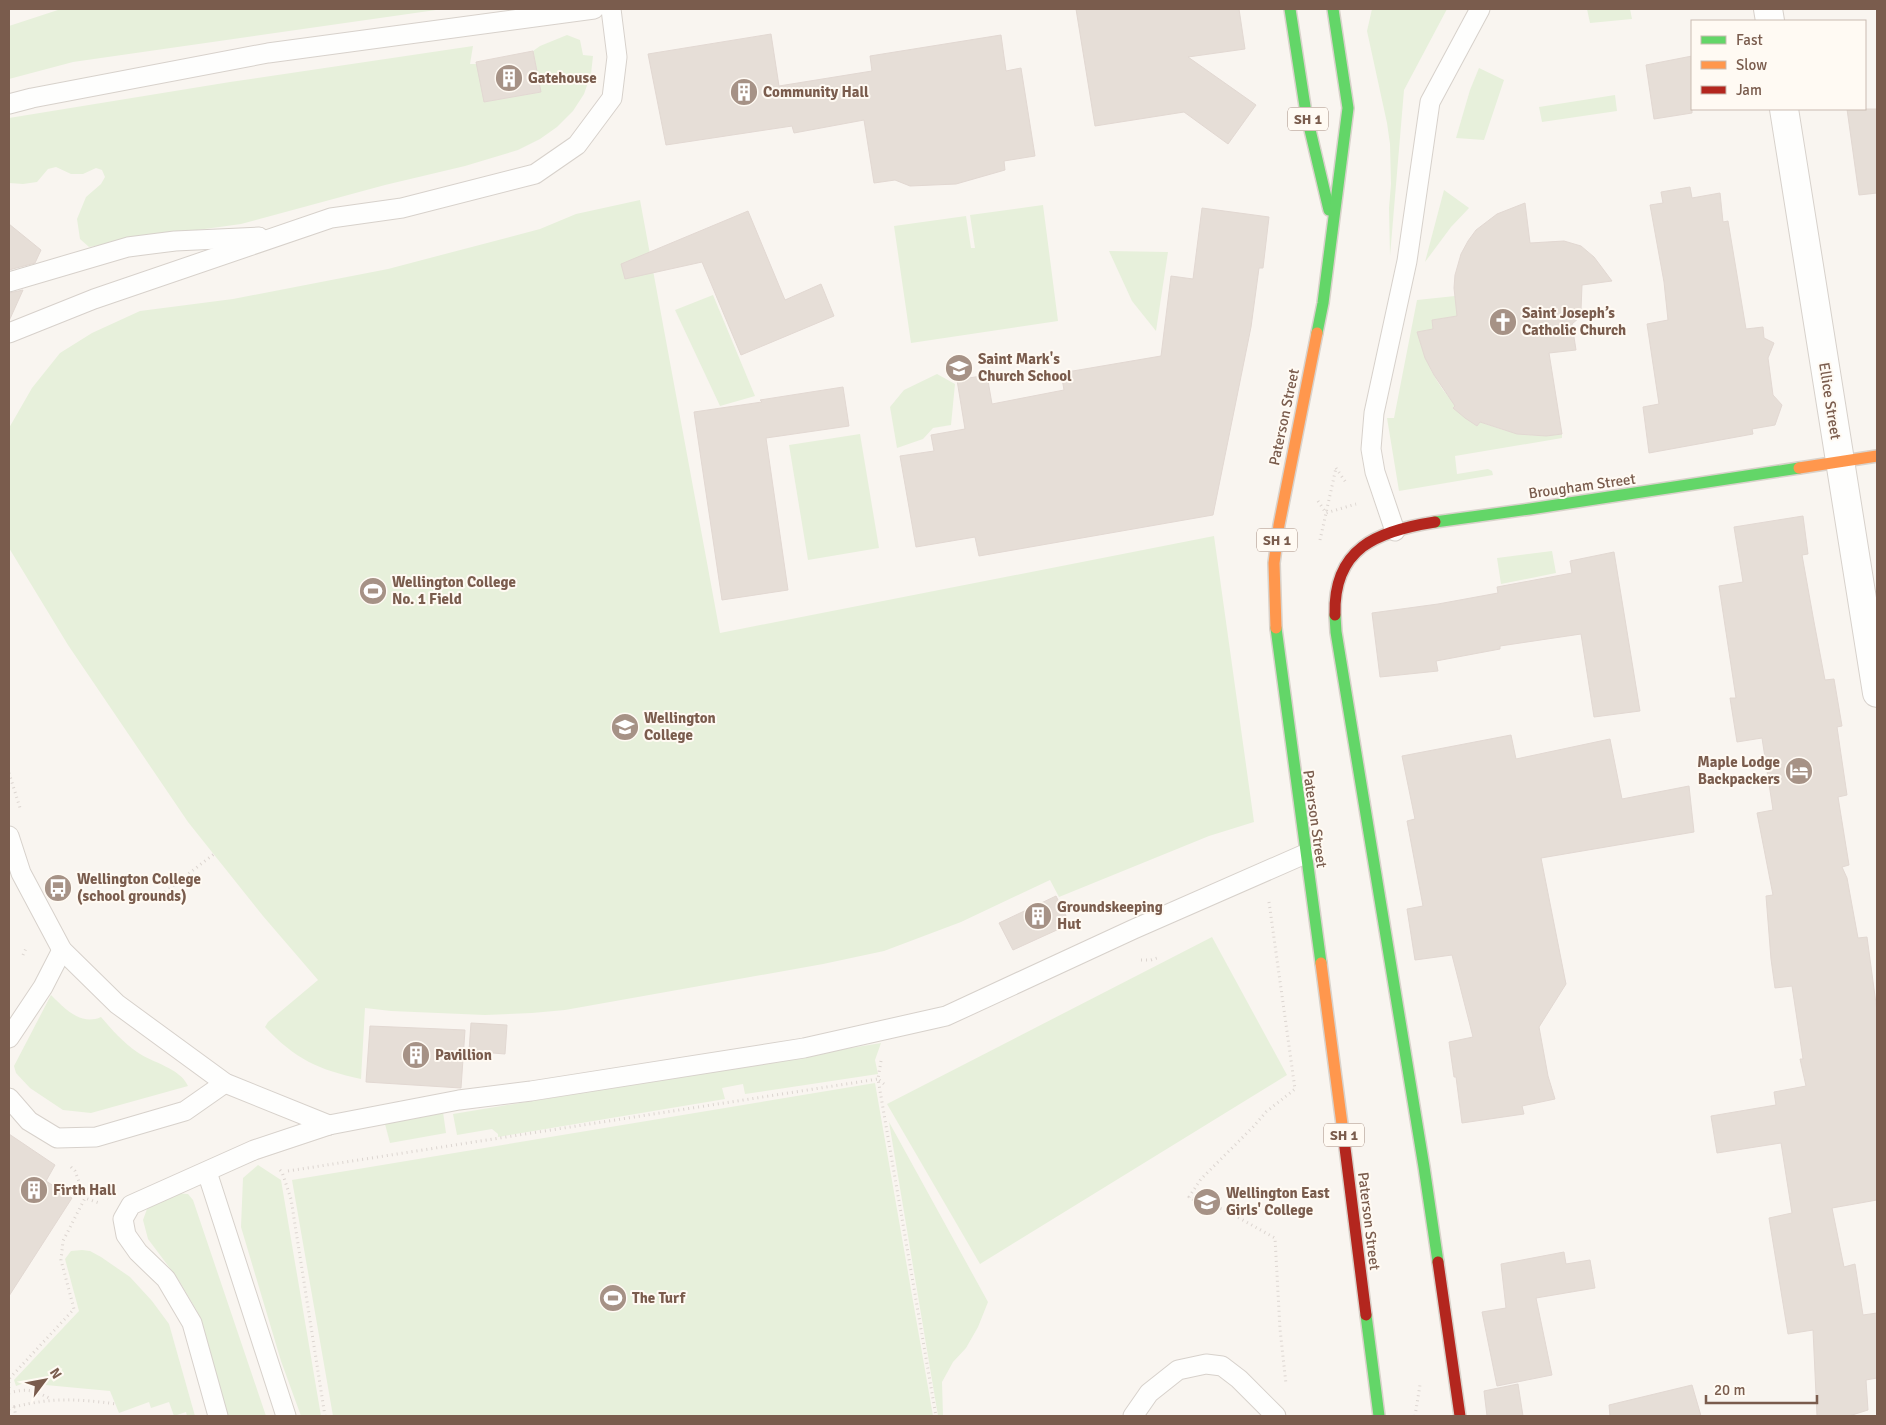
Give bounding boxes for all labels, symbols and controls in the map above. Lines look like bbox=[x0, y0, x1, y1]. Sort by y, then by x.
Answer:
legend bbox=[1691, 20, 1866, 110]
text: Fast bbox=[1736, 31, 1763, 49]
text: Slow bbox=[1736, 56, 1767, 74]
building icon: Gatehouse bbox=[494, 63, 524, 93]
place label: Gatehouse bbox=[528, 69, 597, 87]
building icon: Community Hall bbox=[729, 77, 759, 107]
text: Jam bbox=[1736, 81, 1762, 99]
place label: Community Hall bbox=[763, 83, 869, 101]
road number: SH 1 bbox=[1288, 108, 1328, 130]
place label: Saint Joseph’s Catholic Church bbox=[1522, 304, 1626, 339]
church icon: Saint Joseph’s Catholic Church bbox=[1488, 307, 1518, 337]
place label: Saint Mark's Church School bbox=[978, 350, 1072, 385]
school or university icon: Saint Mark's Church School bbox=[944, 353, 974, 383]
street label: Ellice Street bbox=[1815, 361, 1845, 441]
street label: Paterson Street bbox=[1265, 367, 1303, 467]
street label: Brougham Street bbox=[1527, 470, 1637, 502]
road number: SH 1 bbox=[1257, 528, 1297, 552]
place label: Wellington College No. 1 Field bbox=[392, 573, 516, 608]
sports icon: Wellington College No. 1 Field bbox=[358, 576, 388, 606]
place label: Wellington College bbox=[644, 709, 716, 744]
school or university icon: Wellington College bbox=[610, 712, 640, 742]
place label: Maple Lodge Backpackers bbox=[1697, 753, 1780, 788]
hotel icon: Maple Lodge Backpackers bbox=[1784, 756, 1814, 786]
street label: Paterson Street bbox=[1299, 769, 1331, 869]
place label: Wellington College (school grounds) bbox=[77, 870, 201, 905]
bus stop icon: Wellington College (school grounds) bbox=[43, 873, 73, 903]
place label: Groundskeeping Hut bbox=[1057, 898, 1163, 933]
building icon: Groundskeeping Hut bbox=[1023, 901, 1053, 931]
building icon: Pavillion bbox=[401, 1040, 431, 1070]
place label: Pavillion bbox=[435, 1046, 492, 1064]
road number: SH 1 bbox=[1324, 1124, 1364, 1146]
street label: Paterson Street bbox=[1354, 1171, 1384, 1271]
building icon: Firth Hall bbox=[19, 1175, 49, 1205]
place label: Firth Hall bbox=[53, 1181, 117, 1199]
place label: Wellington East Girls' College bbox=[1226, 1184, 1330, 1219]
school or university icon: Wellington East Girls' College bbox=[1192, 1187, 1222, 1217]
sports icon: The Turf bbox=[598, 1283, 628, 1313]
place label: The Turf bbox=[632, 1289, 687, 1307]
north arrow bbox=[20, 1355, 70, 1405]
text: N bbox=[46, 1365, 65, 1382]
scale bar bbox=[1706, 1372, 1817, 1404]
text: 20 m bbox=[1714, 1381, 1745, 1399]

